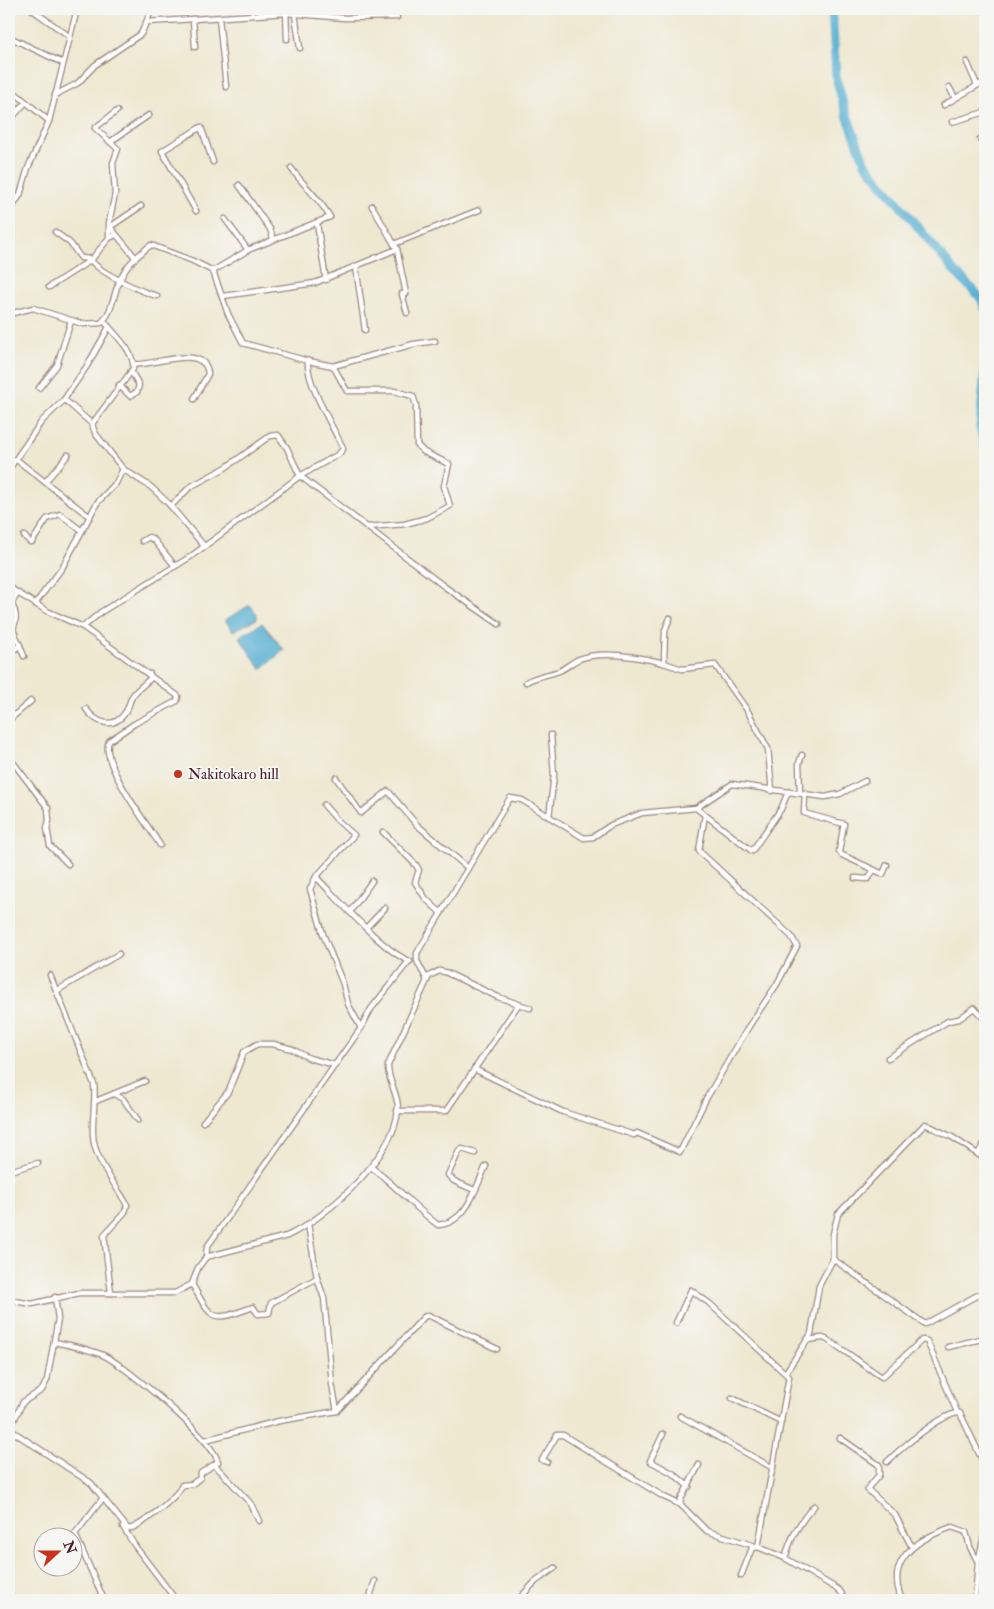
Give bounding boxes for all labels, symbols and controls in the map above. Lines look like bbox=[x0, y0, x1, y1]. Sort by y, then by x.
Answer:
place label: Nakitokaro hill bbox=[188, 765, 279, 784]
marker: Nakitokaro hill bbox=[172, 768, 184, 780]
north arrow bbox=[32, 1526, 82, 1576]
text: N bbox=[59, 1538, 80, 1557]

